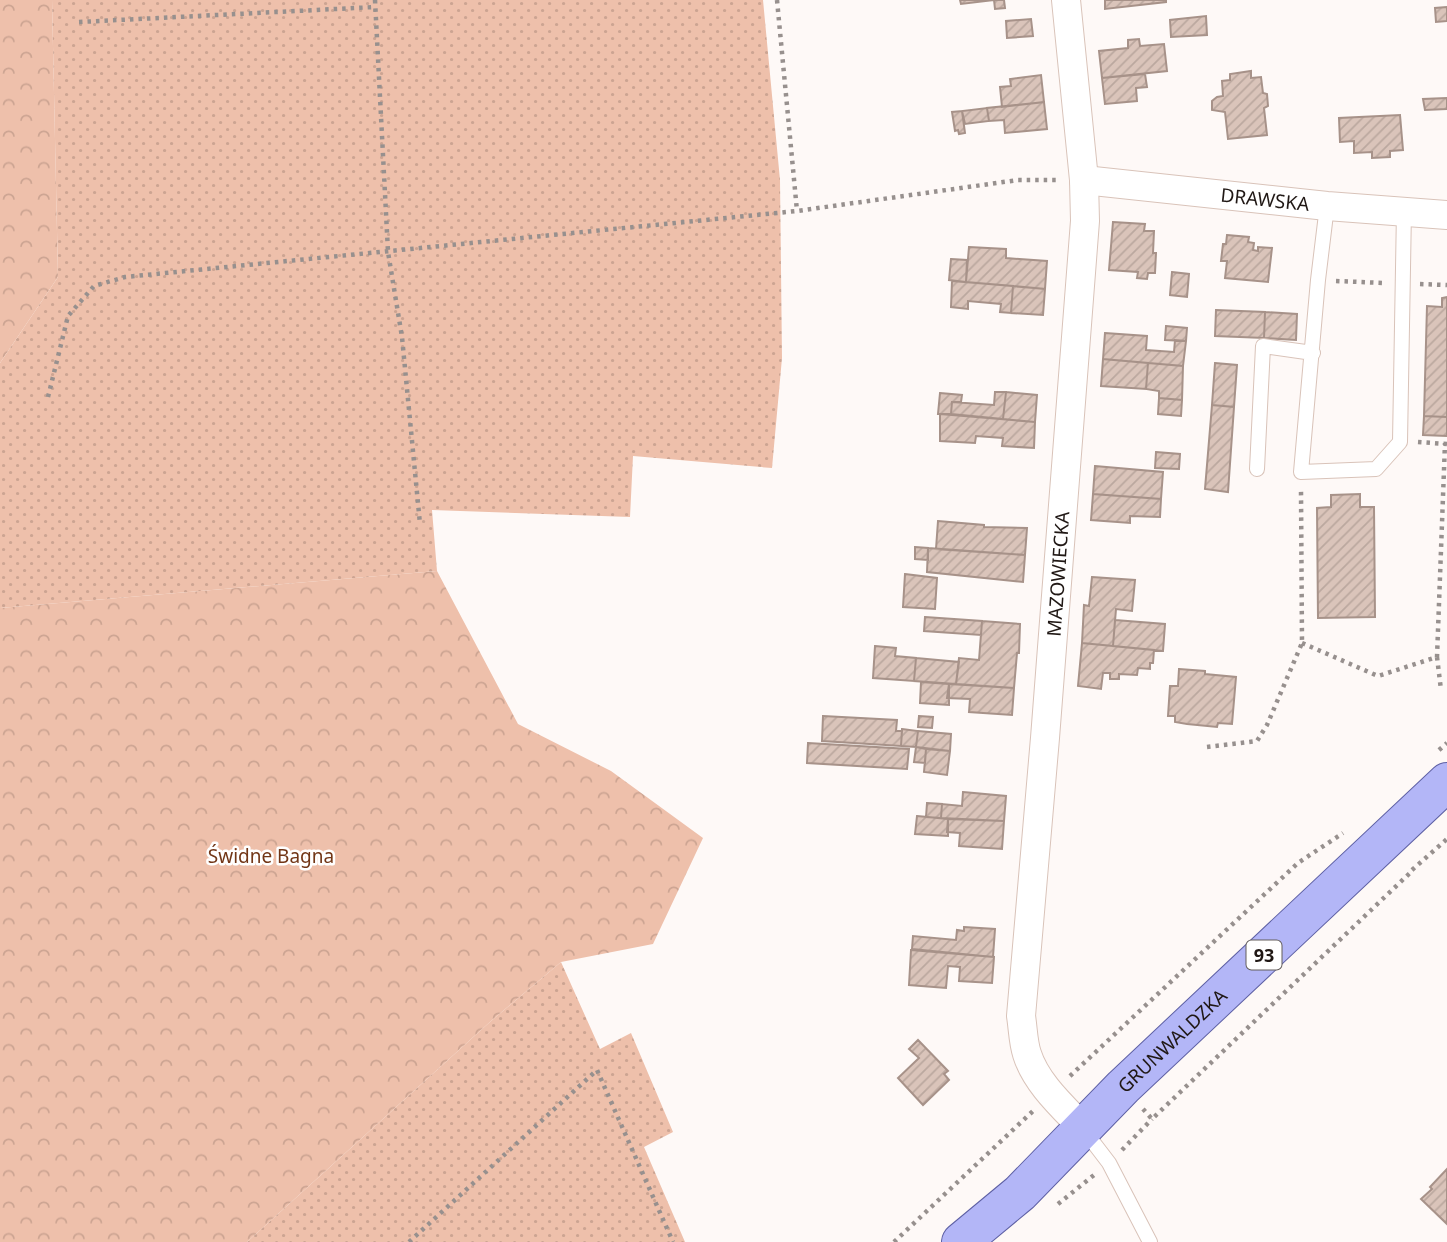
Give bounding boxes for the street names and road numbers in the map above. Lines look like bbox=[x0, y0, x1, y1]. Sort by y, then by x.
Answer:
street label: DRAWSKA bbox=[1219, 182, 1311, 217]
street label: MAZOWIECKA bbox=[1041, 510, 1075, 637]
road number: 93 bbox=[1246, 940, 1282, 970]
street label: GRUNWALDZKA bbox=[1112, 982, 1233, 1099]

